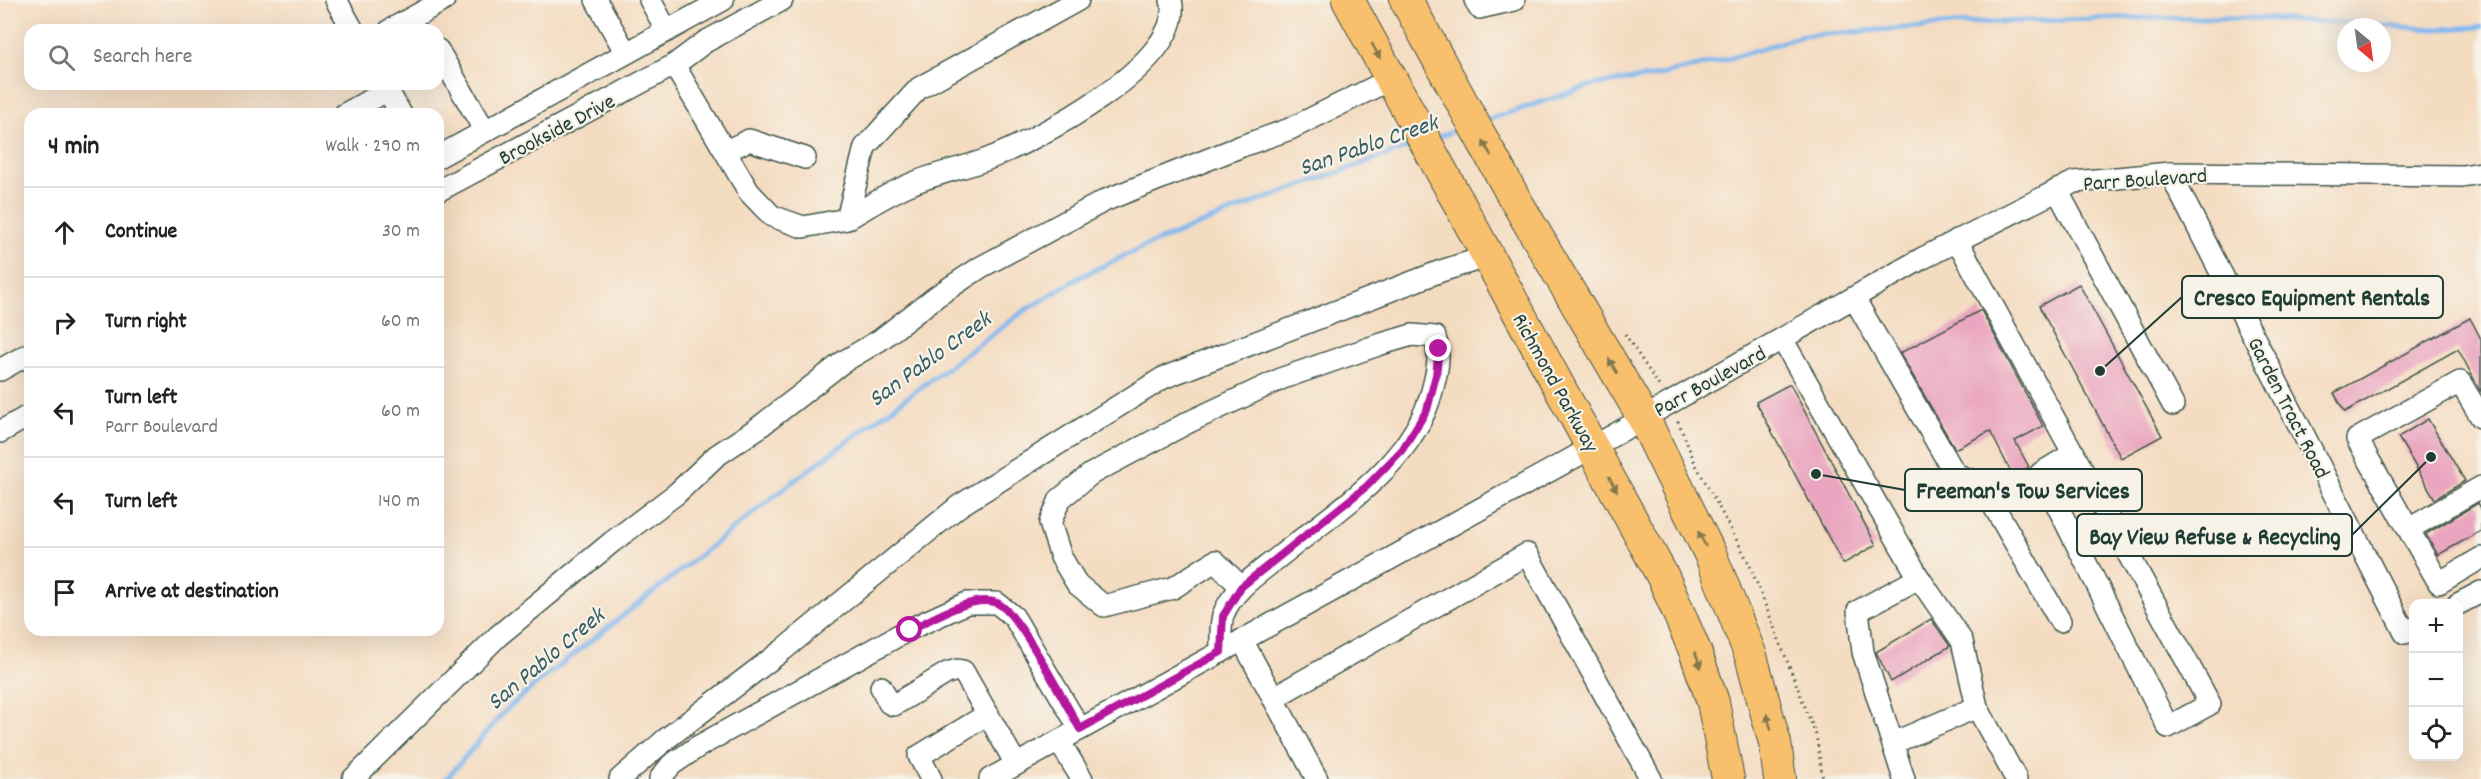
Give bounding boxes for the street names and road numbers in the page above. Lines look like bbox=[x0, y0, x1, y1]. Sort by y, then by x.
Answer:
street label: Brookside Drive bbox=[494, 87, 621, 175]
street label: Parr Boulevard bbox=[2082, 162, 2208, 201]
street label: Richmond Parkway bbox=[1503, 308, 1606, 460]
street label: Garden Tract Road bbox=[2238, 332, 2336, 485]
street label: Parr Boulevard bbox=[1649, 339, 1773, 427]

